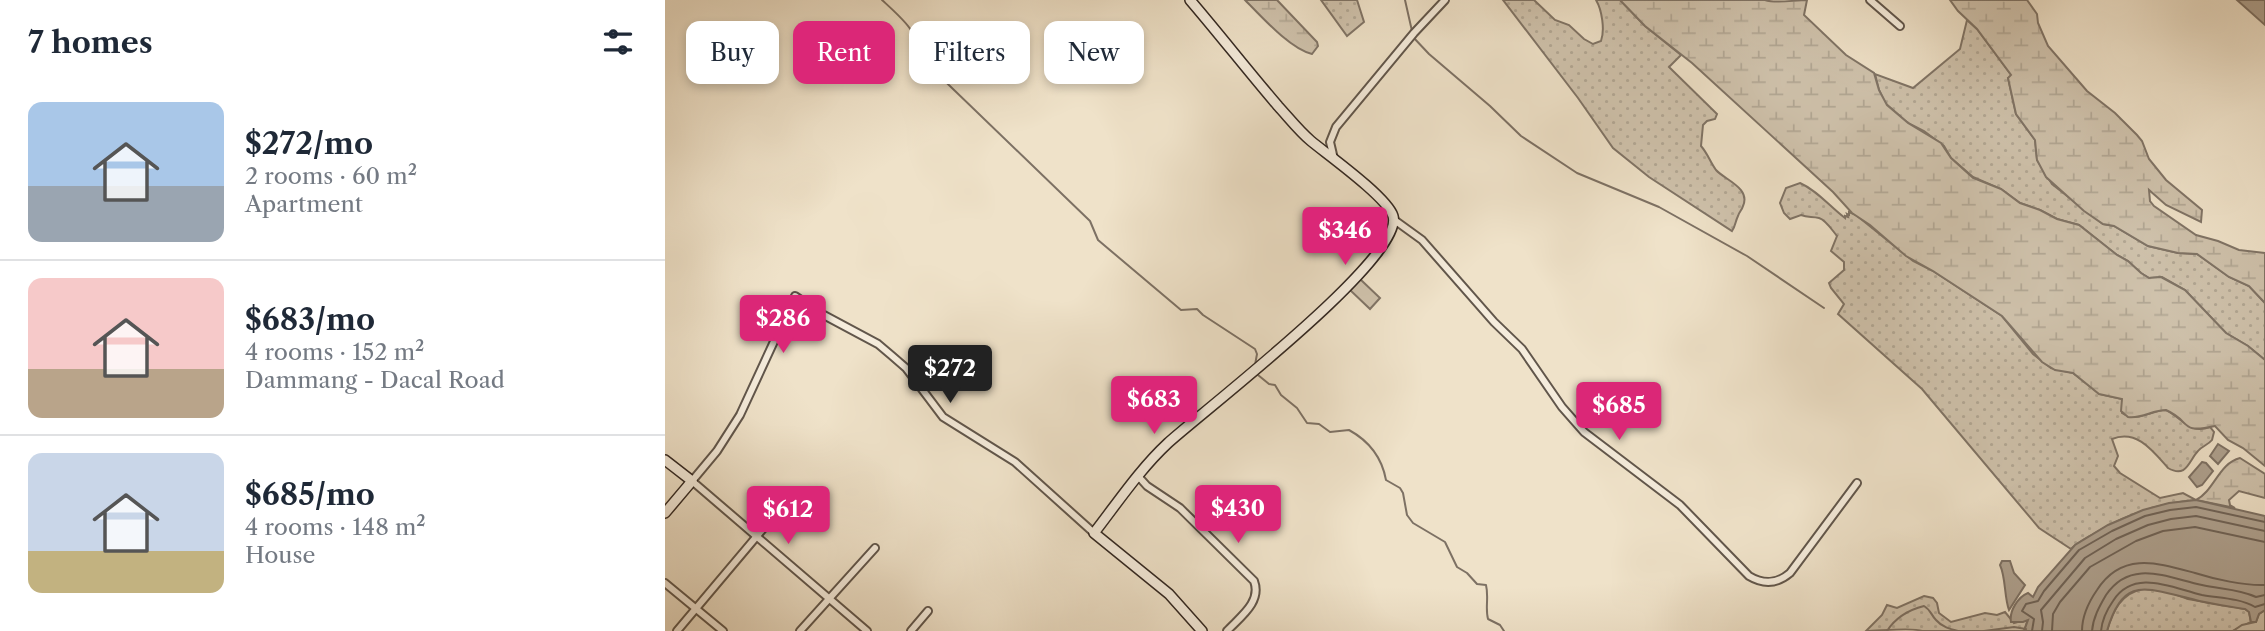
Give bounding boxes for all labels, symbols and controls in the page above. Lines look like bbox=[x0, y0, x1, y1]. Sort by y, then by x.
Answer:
chip: Buy bbox=[686, 21, 779, 84]
chip: Rent bbox=[793, 21, 895, 84]
chip: Filters bbox=[909, 21, 1030, 84]
chip: New bbox=[1044, 21, 1144, 84]
icon: filters bbox=[599, 23, 637, 61]
text: 7 homes bbox=[28, 24, 153, 61]
text: $272/mo bbox=[245, 125, 373, 162]
icon: home bbox=[84, 130, 168, 214]
text: 2 rooms · 60 m² bbox=[245, 162, 417, 190]
text: Apartment bbox=[245, 190, 363, 218]
pin: $346 bbox=[1304, 208, 1386, 267]
text: $346 bbox=[1318, 216, 1372, 244]
pin: $286 bbox=[742, 296, 824, 355]
text: $683/mo bbox=[245, 301, 375, 338]
text: $286 bbox=[756, 304, 810, 332]
icon: home bbox=[84, 306, 168, 390]
text: 4 rooms · 152 m² bbox=[245, 338, 425, 366]
pin: $272 bbox=[909, 346, 991, 405]
text: $272 bbox=[924, 354, 976, 382]
text: Dammang - Dacal Road bbox=[245, 366, 505, 394]
pin: $683 bbox=[1113, 376, 1195, 436]
pin: $685 bbox=[1578, 382, 1660, 442]
text: $683 bbox=[1127, 385, 1181, 413]
text: $685 bbox=[1592, 391, 1646, 419]
text: $685/mo bbox=[245, 476, 375, 513]
icon: home bbox=[84, 481, 168, 565]
pin: $612 bbox=[747, 486, 829, 546]
pin: $430 bbox=[1197, 486, 1279, 545]
text: $430 bbox=[1211, 494, 1265, 522]
text: $612 bbox=[763, 495, 813, 523]
text: 4 rooms · 148 m² bbox=[245, 513, 426, 541]
text: House bbox=[245, 541, 315, 569]

